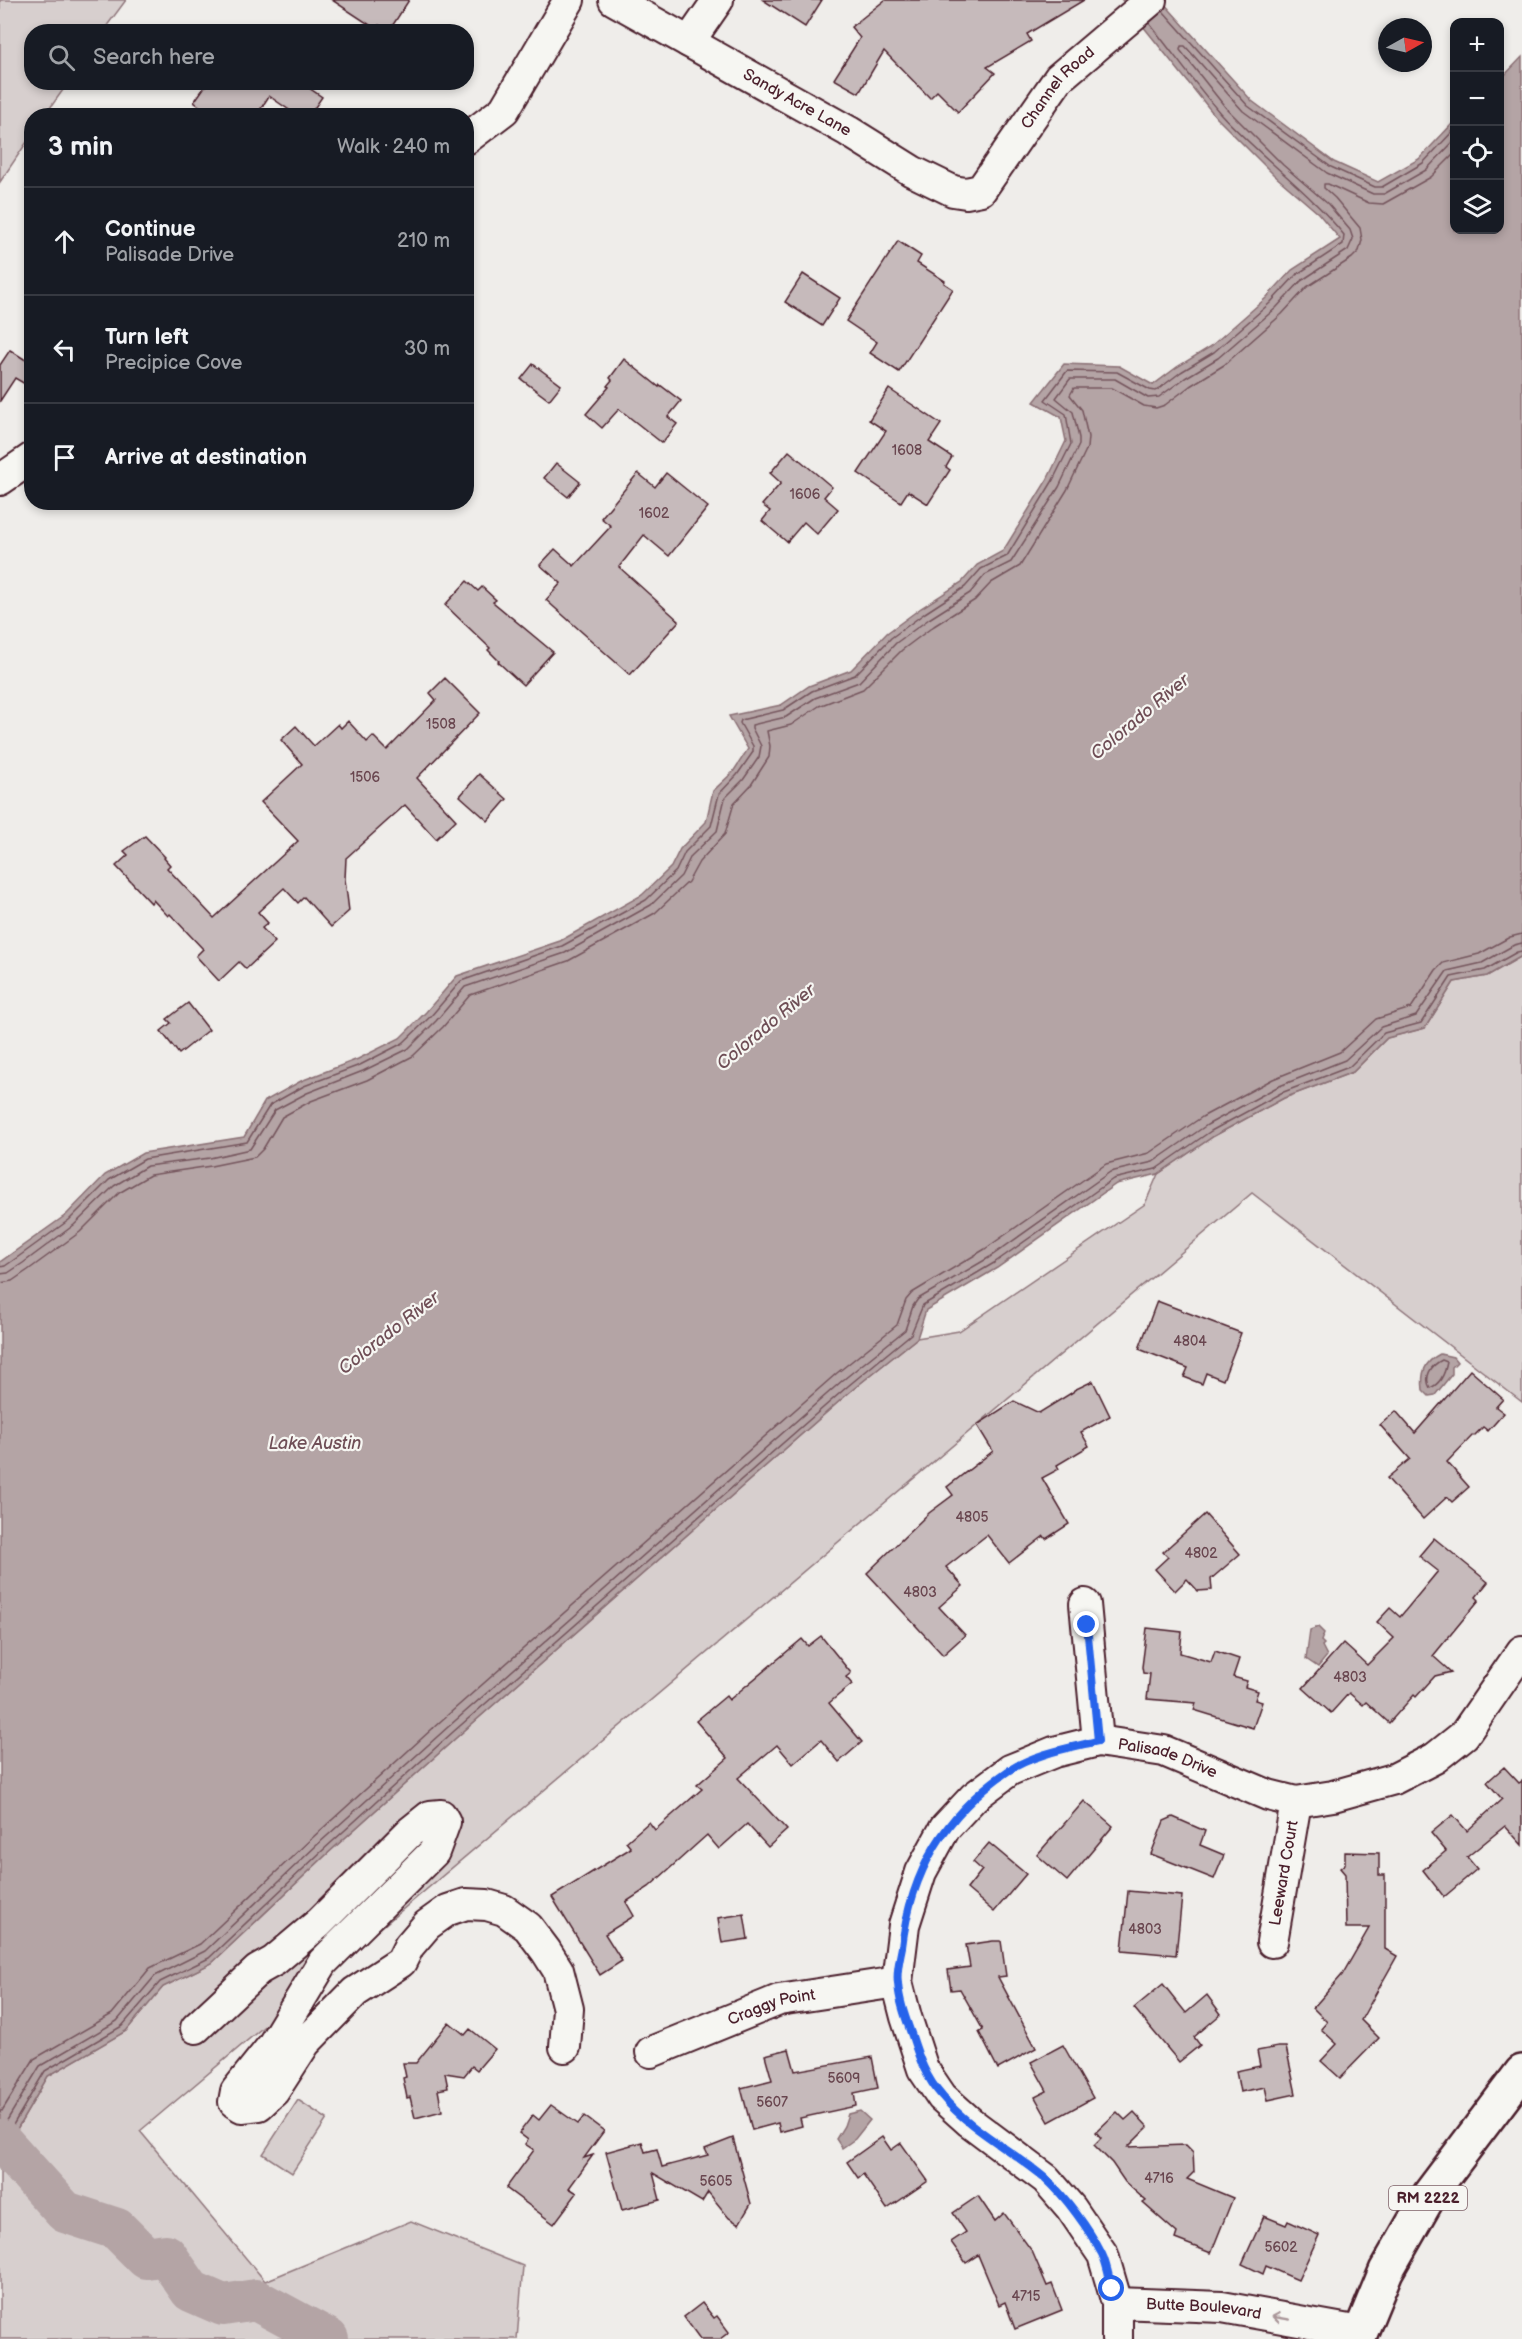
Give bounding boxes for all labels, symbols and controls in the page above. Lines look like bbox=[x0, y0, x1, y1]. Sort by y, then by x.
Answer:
north arrow bbox=[1378, 18, 1432, 72]
map controls bbox=[1450, 18, 1504, 234]
button: + bbox=[1450, 18, 1504, 72]
search box bbox=[24, 24, 474, 90]
icon: search bbox=[45, 41, 78, 74]
street label: Channel Road bbox=[1017, 43, 1098, 133]
text: Search here bbox=[93, 44, 215, 71]
street label: Sandy Acre Lane bbox=[740, 65, 855, 141]
button: − bbox=[1450, 72, 1504, 126]
button: locate bbox=[1450, 126, 1504, 180]
text: 3 min bbox=[48, 132, 113, 163]
text: Walk · 240 m bbox=[337, 135, 450, 159]
button: layers bbox=[1450, 180, 1504, 234]
text: Continue bbox=[105, 216, 195, 243]
icon: ahead bbox=[48, 225, 81, 258]
text: 210 m bbox=[397, 229, 450, 253]
text: Palisade Drive bbox=[105, 243, 234, 267]
text: Turn left bbox=[105, 324, 189, 351]
icon: left bbox=[48, 333, 81, 366]
text: 30 m bbox=[404, 337, 450, 361]
text: Precipice Cove bbox=[105, 351, 242, 375]
icon: arrive bbox=[48, 441, 81, 474]
house number: 1608 bbox=[892, 442, 922, 459]
text: Arrive at destination bbox=[105, 444, 307, 471]
house number: 1606 bbox=[790, 486, 821, 503]
house number: 1602 bbox=[639, 505, 670, 522]
water label: Colorado River bbox=[1087, 669, 1195, 764]
house number: 1508 bbox=[426, 716, 456, 733]
house number: 1506 bbox=[350, 769, 381, 786]
water label: Colorado River bbox=[713, 979, 821, 1074]
water label: Colorado River bbox=[334, 1286, 445, 1379]
house number: 4804 bbox=[1173, 1333, 1207, 1350]
water label: Lake Austin bbox=[269, 1433, 361, 1454]
house number: 4805 bbox=[956, 1509, 988, 1526]
house number: 4802 bbox=[1184, 1545, 1218, 1562]
house number: 4803 bbox=[903, 1584, 937, 1601]
route end bbox=[1073, 1611, 1099, 1637]
house number: 4803 bbox=[1333, 1669, 1367, 1686]
street label: Palisade Drive bbox=[1117, 1735, 1221, 1782]
street label: Leeward Court bbox=[1265, 1819, 1302, 1927]
house number: 4803 bbox=[1128, 1921, 1162, 1938]
street label: Craggy Point bbox=[725, 1985, 817, 2029]
house number: 5609 bbox=[828, 2070, 860, 2087]
house number: 5607 bbox=[756, 2094, 788, 2111]
house number: 4716 bbox=[1144, 2170, 1174, 2187]
house number: 5605 bbox=[700, 2173, 732, 2190]
road number: RM 2222 bbox=[1389, 2186, 1467, 2210]
house number: 5602 bbox=[1264, 2239, 1298, 2256]
route start bbox=[1098, 2275, 1124, 2301]
house number: 4715 bbox=[1012, 2288, 1040, 2305]
street label: Butte Boulevard bbox=[1146, 2295, 1263, 2323]
one-way arrow bbox=[1272, 2312, 1292, 2323]

